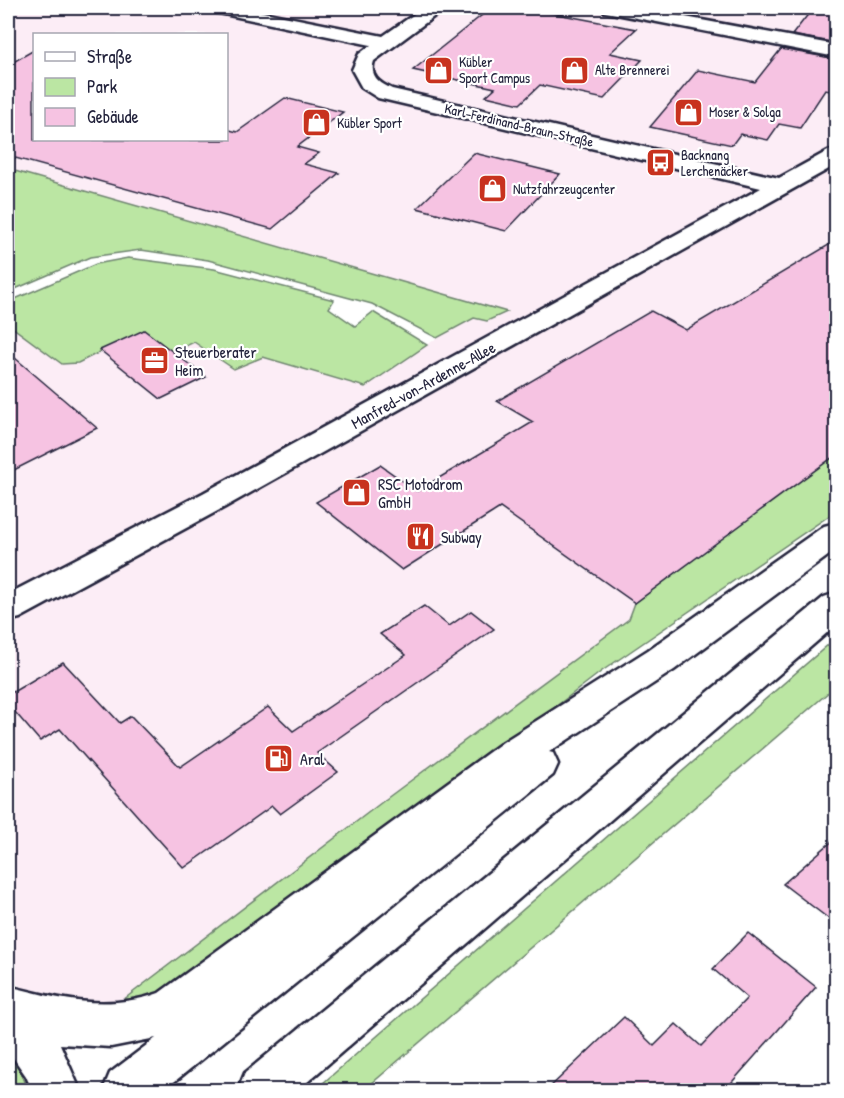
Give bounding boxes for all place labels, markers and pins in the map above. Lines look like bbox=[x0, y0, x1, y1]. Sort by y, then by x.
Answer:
place label: Kübler Sport Campus bbox=[459, 52, 530, 88]
shop icon: Kübler Sport Campus bbox=[422, 54, 454, 86]
shop icon: Alte Brennerei bbox=[558, 54, 590, 86]
place label: Alte Brennerei bbox=[595, 60, 670, 79]
shop icon: Moser & Solga bbox=[672, 96, 704, 128]
place label: Moser & Solga bbox=[709, 102, 781, 122]
shop icon: Kübler Sport bbox=[300, 107, 332, 139]
place label: Kübler Sport bbox=[337, 113, 402, 133]
place label: Backnang Lerchenäcker bbox=[681, 145, 749, 180]
bus stop icon: Backnang Lerchenäcker bbox=[644, 147, 676, 179]
shop icon: Nutzfahrzeugcenter bbox=[476, 173, 508, 205]
place label: Nutzfahrzeugcenter bbox=[513, 179, 616, 199]
place label: Steuerberater Heim bbox=[175, 341, 257, 381]
office icon: Steuerberater Heim bbox=[138, 345, 170, 377]
place label: RSC Motodrom GmbH bbox=[378, 473, 463, 513]
shop icon: RSC Motodrom GmbH bbox=[341, 477, 373, 509]
restaurant icon: Subway bbox=[404, 521, 436, 553]
place label: Subway bbox=[441, 526, 482, 548]
fuel station icon: Aral bbox=[263, 743, 295, 775]
place label: Aral bbox=[300, 748, 325, 770]

